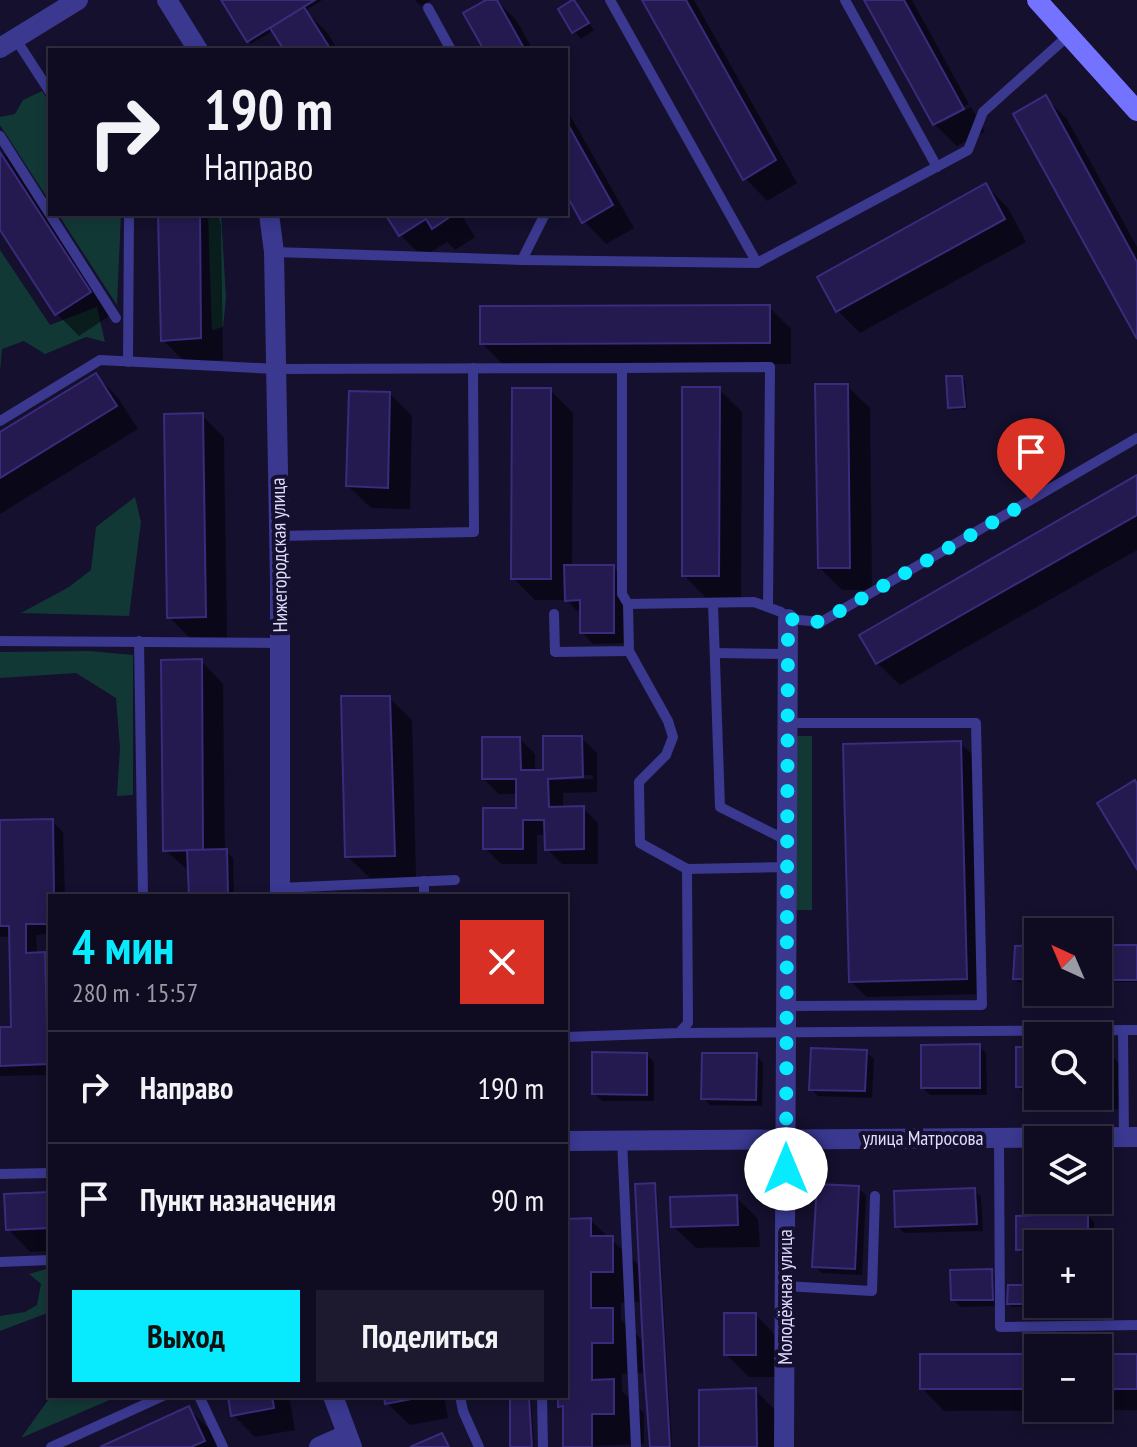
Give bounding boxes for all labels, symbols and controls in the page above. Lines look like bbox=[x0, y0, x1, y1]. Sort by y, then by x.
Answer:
text: 190 m bbox=[204, 73, 333, 145]
icon: right bbox=[72, 80, 176, 184]
text: Направо bbox=[204, 143, 313, 190]
pin bbox=[997, 418, 1065, 500]
icon: arrive bbox=[1009, 430, 1053, 474]
street label: Нижегородская улица bbox=[265, 478, 293, 632]
text: 4 мин bbox=[72, 915, 174, 977]
north arrow bbox=[1024, 918, 1112, 1006]
map controls bbox=[1024, 918, 1112, 1422]
button: close bbox=[460, 920, 544, 1004]
text: 280 m · 15:57 bbox=[72, 976, 198, 1009]
button: search bbox=[1024, 1022, 1112, 1110]
icon: right bbox=[72, 1065, 116, 1109]
text: Направо bbox=[140, 1068, 233, 1107]
text: 190 m bbox=[478, 1068, 544, 1107]
street label: улица Матросова bbox=[862, 1125, 984, 1151]
button: layers bbox=[1024, 1126, 1112, 1214]
position arrow bbox=[744, 1127, 828, 1211]
icon: arrive bbox=[72, 1177, 116, 1221]
text: Пункт назначения bbox=[140, 1180, 336, 1219]
text: 90 m bbox=[491, 1180, 544, 1219]
street label: Молодёжная улица bbox=[772, 1229, 798, 1365]
button: + bbox=[1024, 1230, 1112, 1318]
button: Выход bbox=[72, 1290, 300, 1382]
button: Поделиться bbox=[316, 1290, 544, 1382]
button: − bbox=[1024, 1334, 1112, 1422]

